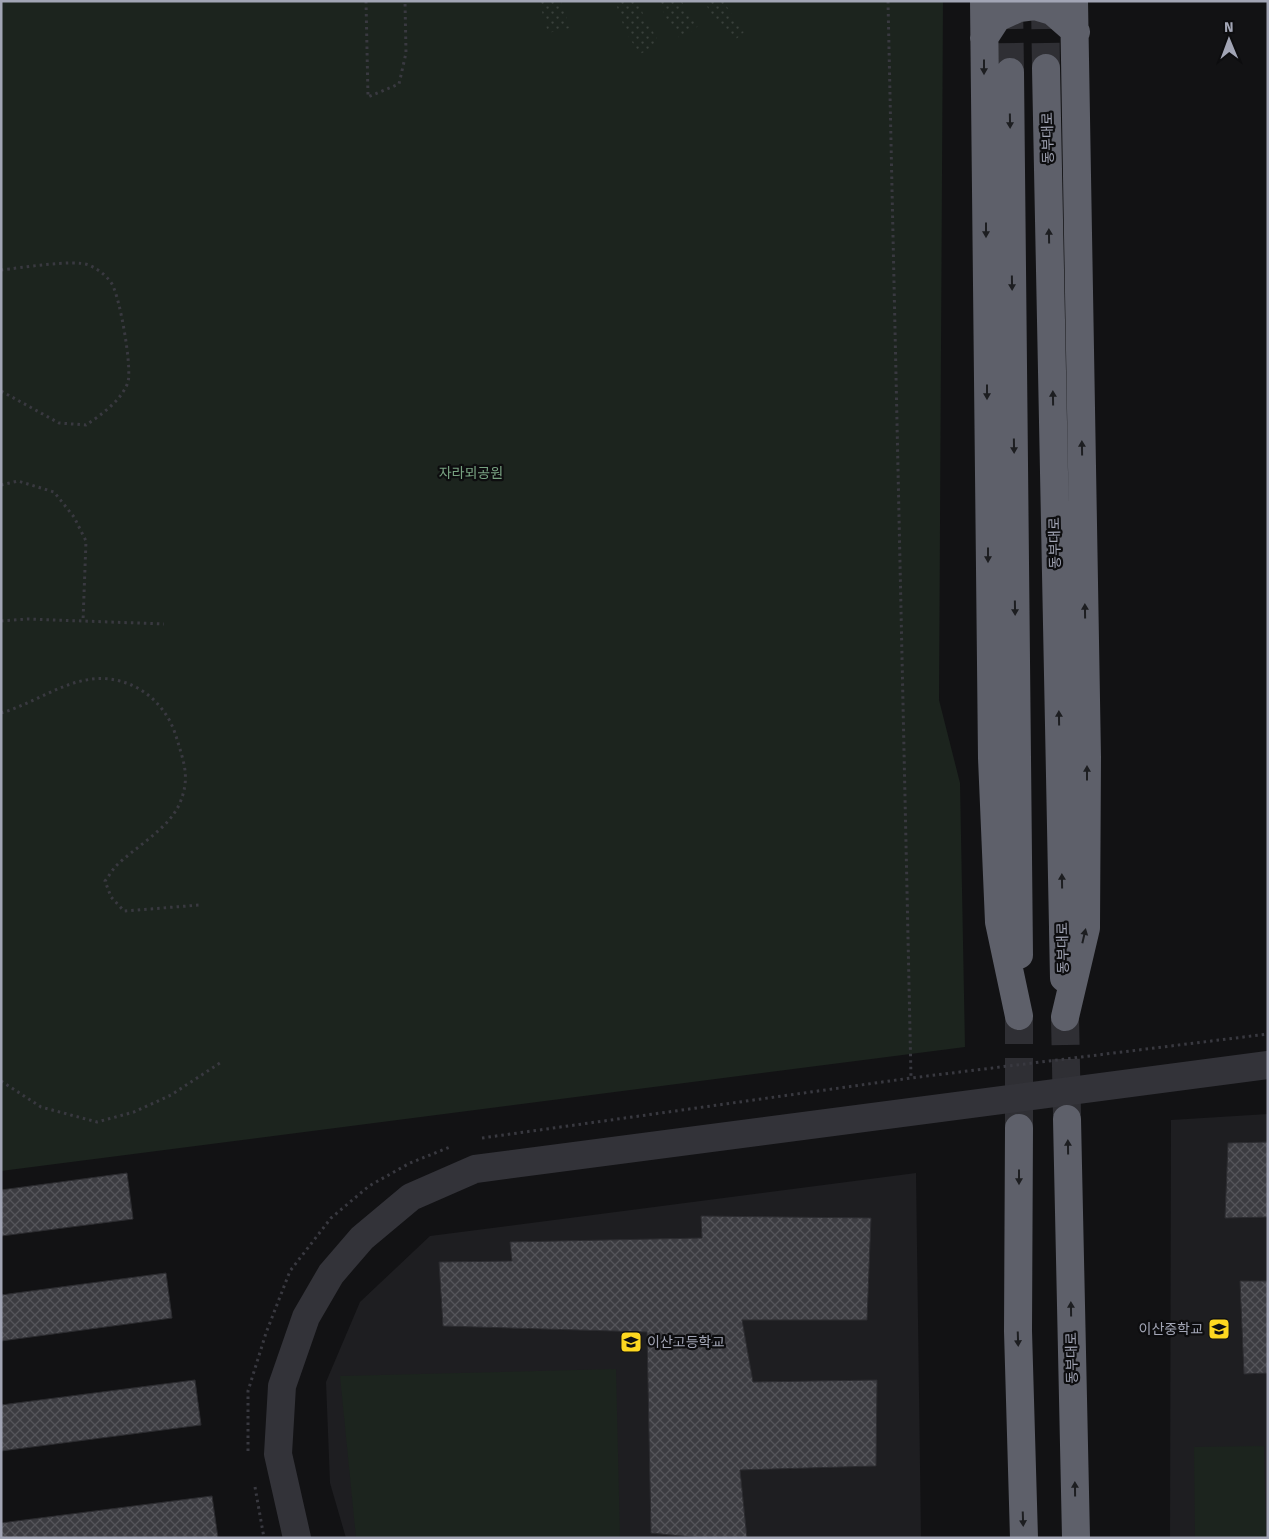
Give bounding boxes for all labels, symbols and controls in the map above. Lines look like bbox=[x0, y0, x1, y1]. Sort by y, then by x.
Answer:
north arrow bbox=[1204, 15, 1254, 65]
text: N bbox=[1224, 19, 1234, 36]
one-way arrow bbox=[980, 60, 988, 76]
street label: 동부대로 bbox=[1039, 112, 1057, 164]
one-way arrow bbox=[1006, 113, 1014, 129]
one-way arrow bbox=[982, 222, 990, 238]
one-way arrow bbox=[1045, 228, 1053, 244]
one-way arrow bbox=[1008, 275, 1016, 291]
one-way arrow bbox=[983, 385, 991, 401]
one-way arrow bbox=[1048, 390, 1056, 406]
one-way arrow bbox=[1010, 438, 1018, 454]
one-way arrow bbox=[1078, 440, 1086, 456]
park label: 자라뫼공원 bbox=[439, 465, 503, 482]
street label: 동부대로 bbox=[1046, 517, 1064, 569]
one-way arrow bbox=[984, 547, 992, 563]
one-way arrow bbox=[1011, 600, 1019, 616]
one-way arrow bbox=[1081, 603, 1089, 619]
one-way arrow bbox=[1055, 710, 1063, 726]
one-way arrow bbox=[1083, 765, 1091, 781]
one-way arrow bbox=[1058, 873, 1066, 889]
street label: 동부대로 bbox=[1054, 922, 1072, 974]
one-way arrow bbox=[1080, 928, 1088, 943]
one-way arrow bbox=[1063, 1138, 1071, 1154]
one-way arrow bbox=[1015, 1169, 1023, 1185]
one-way arrow bbox=[1067, 1301, 1075, 1317]
school or university icon: 이산중학교 bbox=[1207, 1317, 1231, 1341]
place label: 이산중학교 bbox=[1139, 1321, 1203, 1338]
school or university icon: 이산고등학교 bbox=[619, 1330, 643, 1354]
one-way arrow bbox=[1014, 1332, 1022, 1348]
street label: 동부대로 bbox=[1063, 1332, 1081, 1384]
place label: 이산고등학교 bbox=[647, 1334, 724, 1351]
one-way arrow bbox=[1070, 1481, 1078, 1497]
one-way arrow bbox=[1019, 1512, 1027, 1528]

